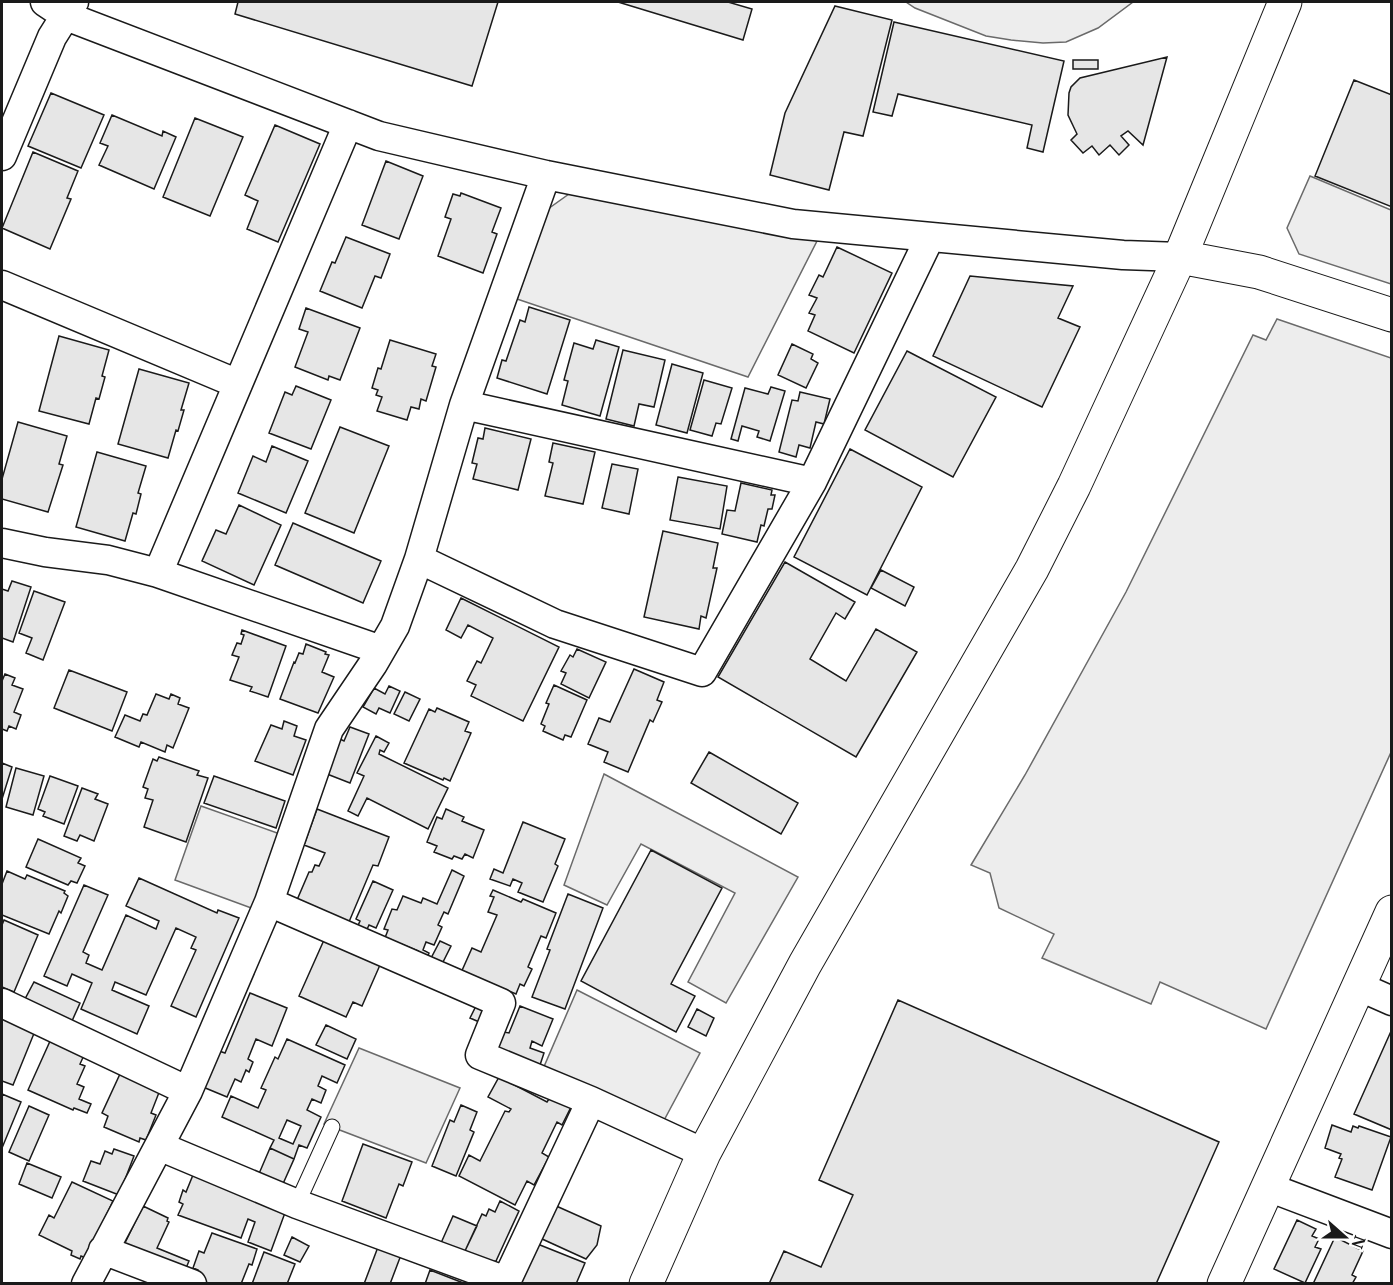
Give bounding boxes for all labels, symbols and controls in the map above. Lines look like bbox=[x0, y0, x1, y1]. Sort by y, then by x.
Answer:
north arrow bbox=[1315, 1207, 1375, 1267]
text: N bbox=[1347, 1233, 1371, 1252]

